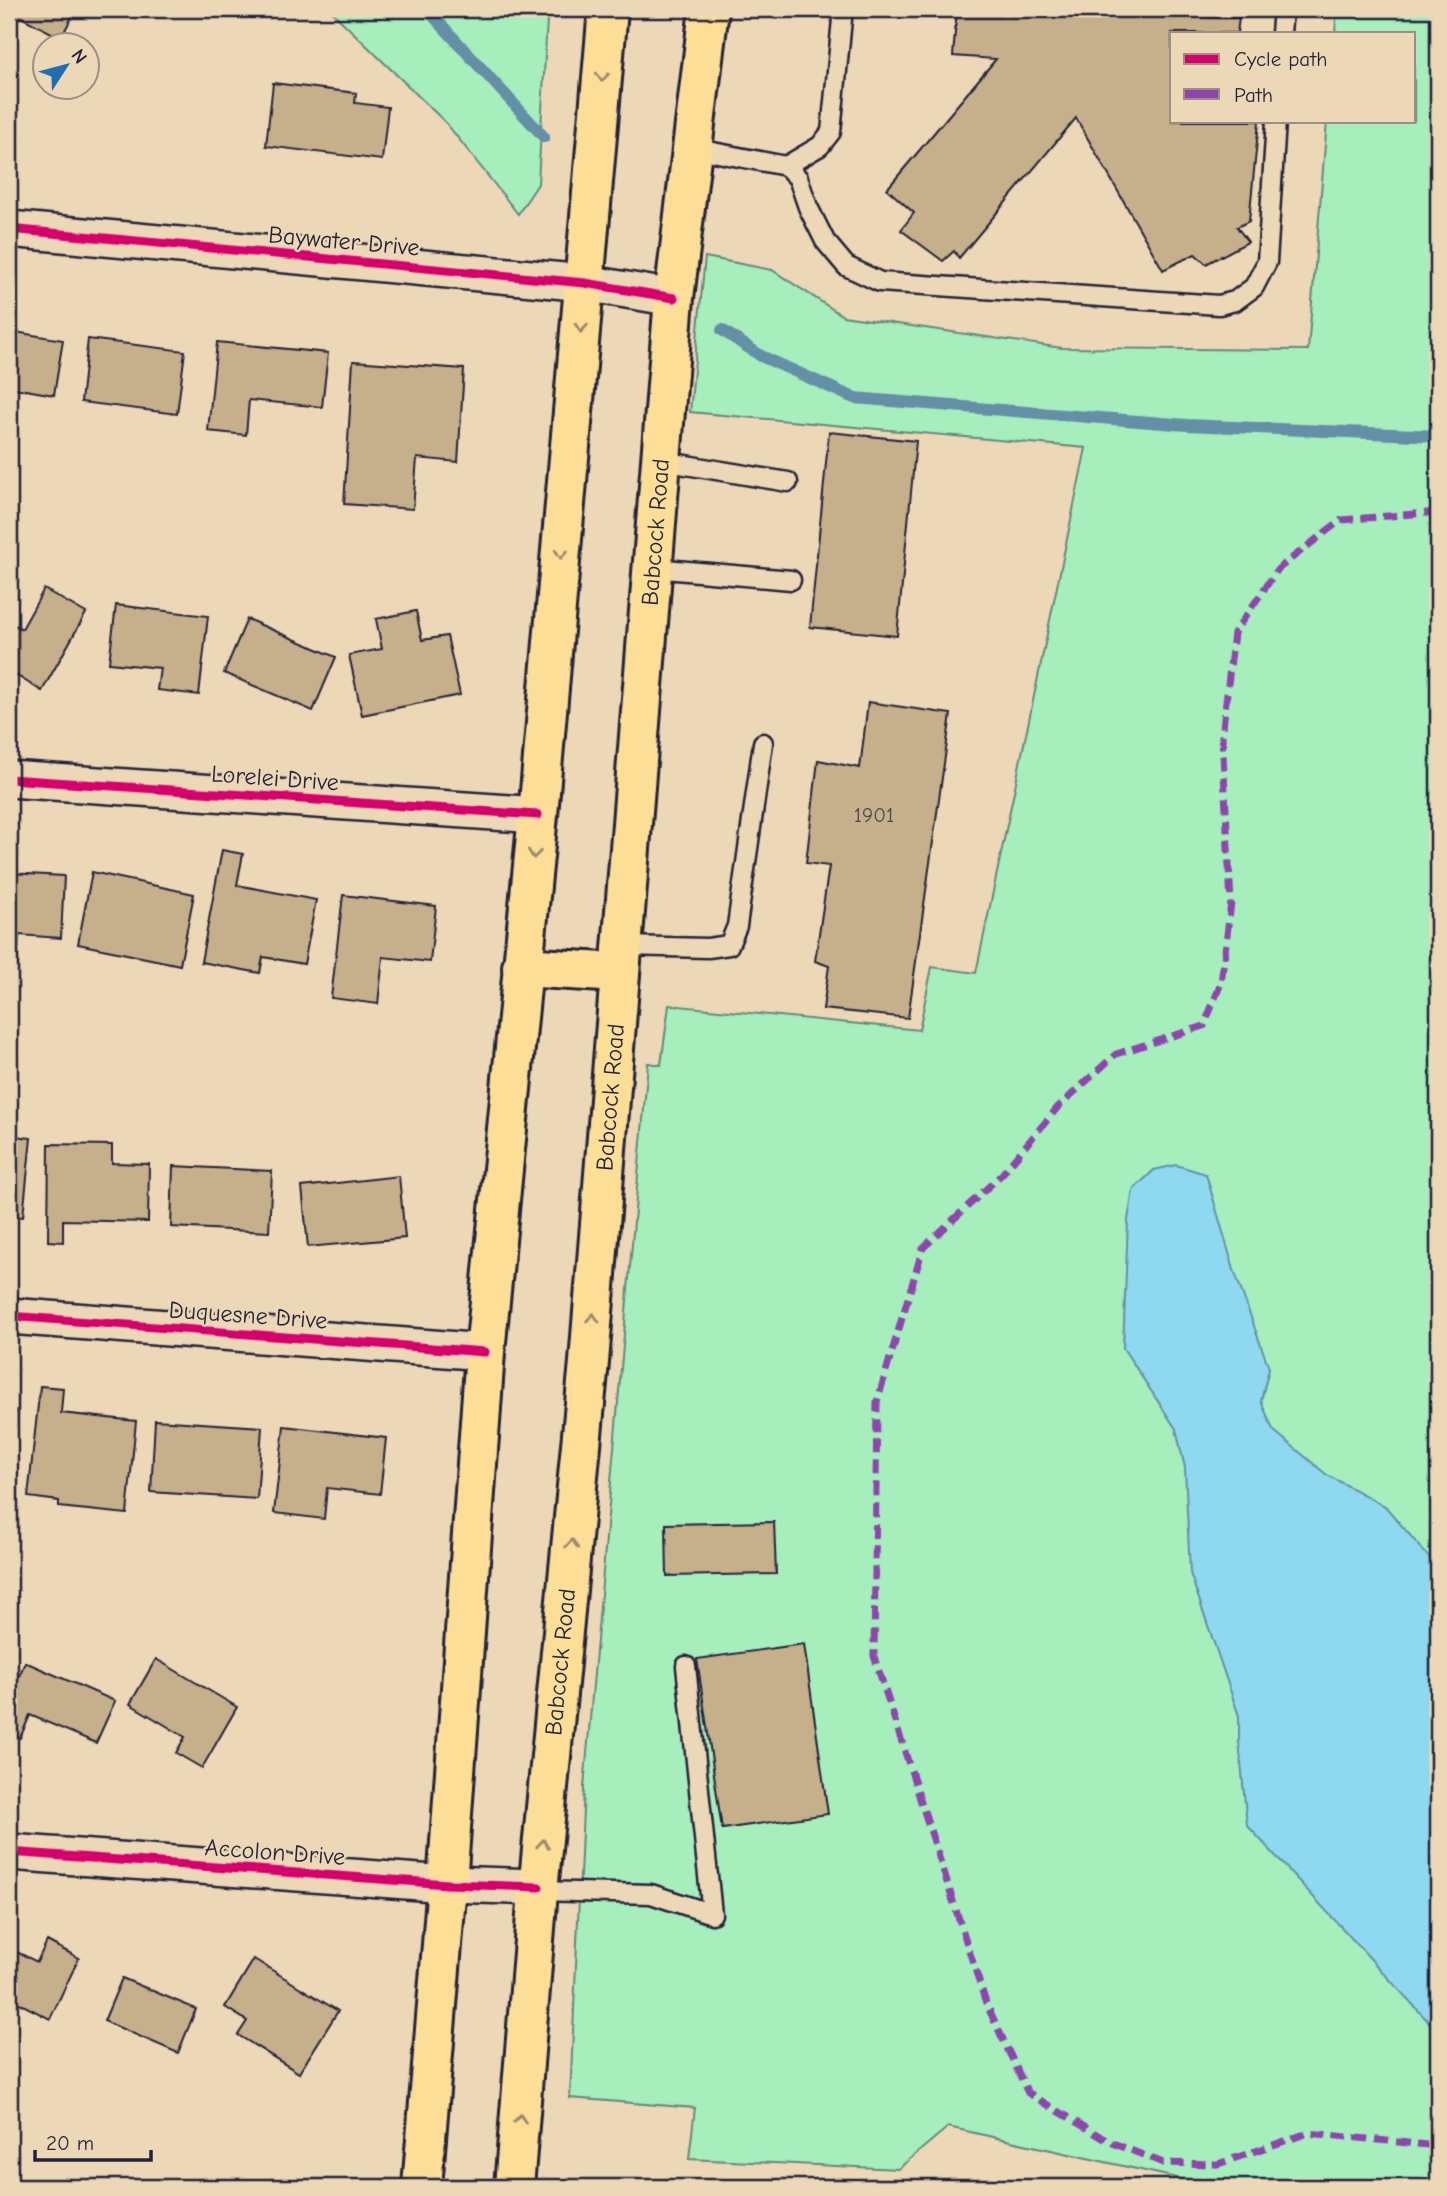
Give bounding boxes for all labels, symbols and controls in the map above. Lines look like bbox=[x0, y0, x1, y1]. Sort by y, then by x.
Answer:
north arrow bbox=[32, 32, 102, 102]
legend bbox=[1170, 32, 1416, 122]
text: N bbox=[66, 45, 91, 68]
text: Cycle path bbox=[1234, 47, 1327, 71]
one-way arrow bbox=[595, 72, 610, 83]
text: Path bbox=[1234, 83, 1273, 107]
street label: Baywater Drive bbox=[267, 220, 421, 262]
one-way arrow bbox=[574, 323, 589, 334]
street label: Babcock Road bbox=[635, 457, 675, 607]
one-way arrow bbox=[554, 549, 569, 560]
street label: Lorelei Drive bbox=[210, 760, 340, 796]
house number: 1901 bbox=[854, 803, 894, 827]
one-way arrow bbox=[527, 849, 542, 860]
street label: Babcock Road bbox=[590, 1023, 630, 1172]
street label: Duquesne Drive bbox=[168, 1295, 328, 1335]
one-way arrow bbox=[585, 1312, 600, 1323]
one-way arrow bbox=[564, 1538, 579, 1550]
street label: Babcock Road bbox=[539, 1587, 581, 1737]
street label: Accolon Drive bbox=[204, 1833, 346, 1871]
one-way arrow bbox=[535, 1838, 550, 1849]
one-way arrow bbox=[512, 2113, 527, 2124]
scale bar bbox=[35, 2119, 150, 2163]
text: 20 m bbox=[46, 2131, 94, 2155]

